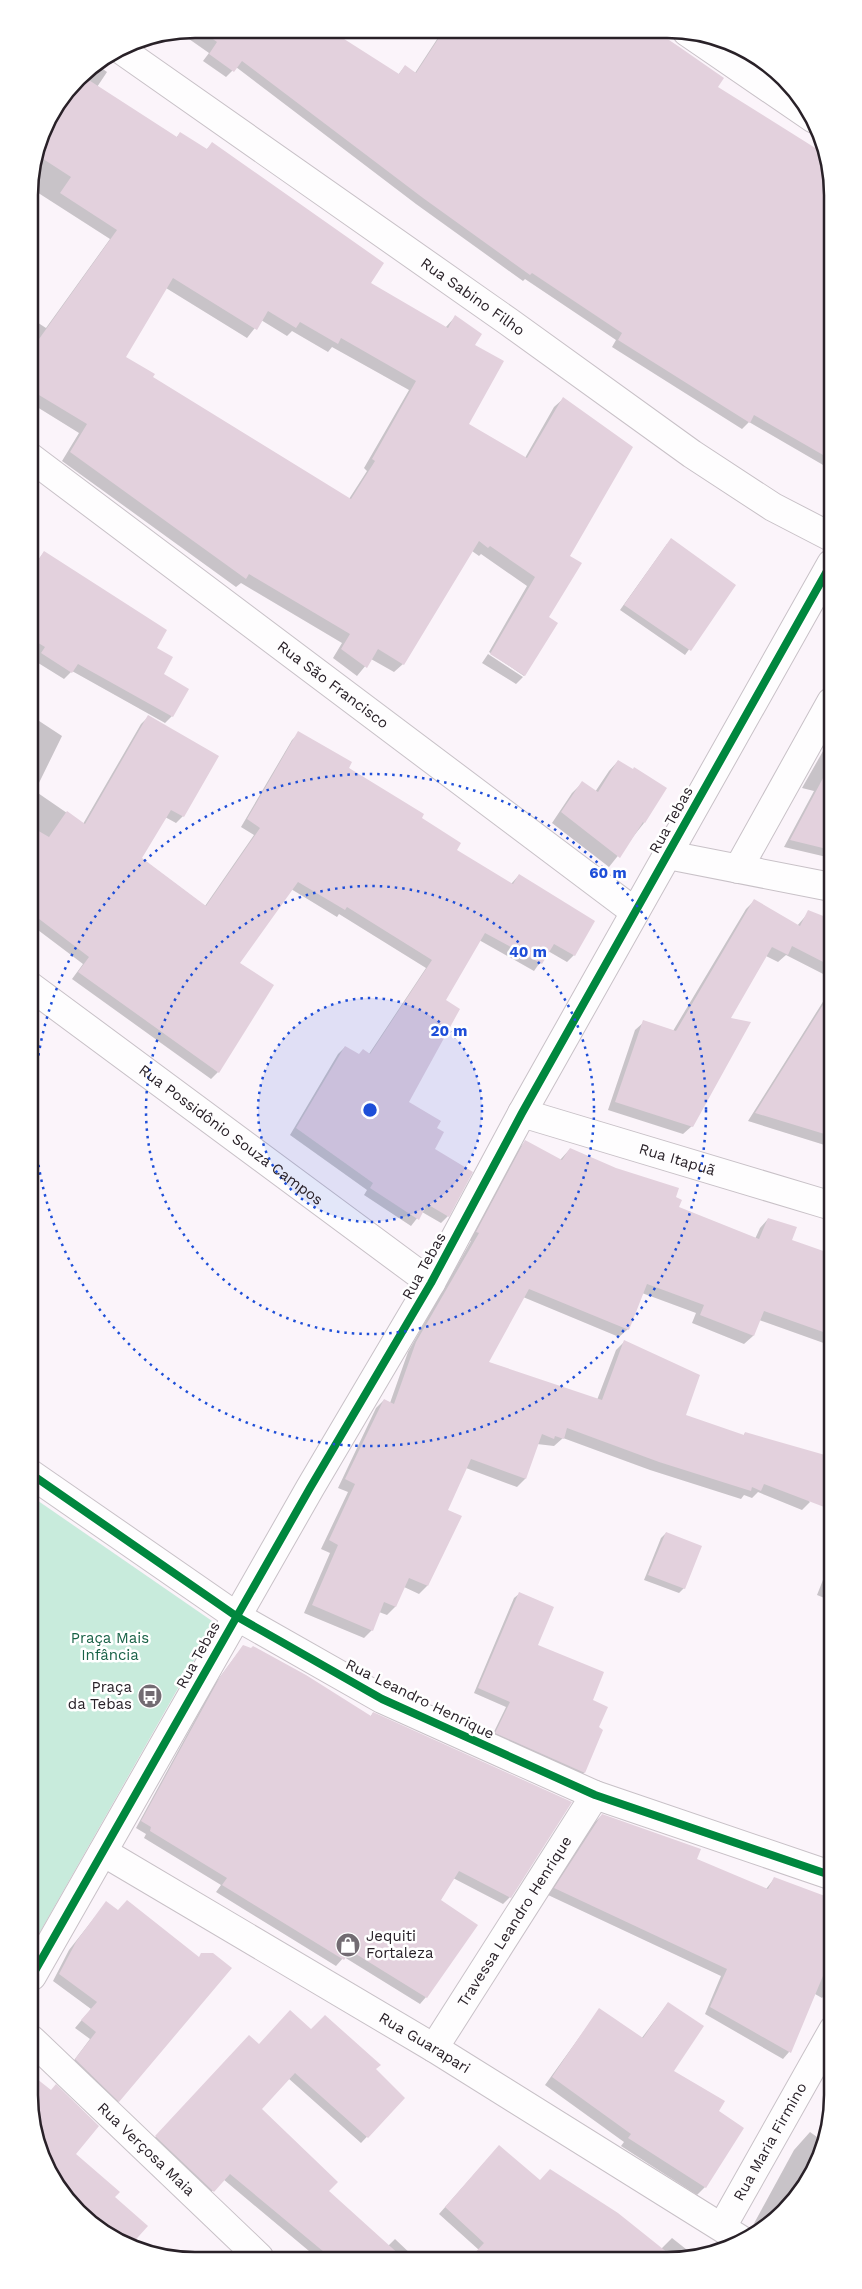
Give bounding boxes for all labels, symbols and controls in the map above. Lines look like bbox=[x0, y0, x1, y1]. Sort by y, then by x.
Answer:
street label: Rua Sabino Filho bbox=[417, 254, 528, 339]
street label: Rua São Francisco bbox=[274, 637, 392, 732]
street label: Rua Tebas bbox=[645, 783, 697, 857]
text: 60 m bbox=[589, 864, 627, 882]
text: 40 m bbox=[509, 943, 547, 961]
text: 20 m bbox=[430, 1022, 468, 1040]
street label: Rua Possidônio Souza Campos bbox=[135, 1061, 327, 1209]
centre of rings bbox=[361, 1101, 379, 1119]
street label: Rua Itapuã bbox=[637, 1140, 718, 1180]
street label: Rua Tebas bbox=[398, 1229, 450, 1303]
street label: Rua Tebas bbox=[172, 1618, 224, 1692]
park label: Praça Mais Infância bbox=[71, 1629, 149, 1664]
street label: Rua Leandro Henrique bbox=[343, 1655, 497, 1743]
place label: Praça da Tebas bbox=[68, 1678, 132, 1713]
bus stop icon: Praça da Tebas bbox=[137, 1683, 163, 1709]
street label: Travessa Leandro Henrique bbox=[454, 1833, 575, 2010]
place label: Jequiti Fortaleza bbox=[366, 1927, 434, 1962]
shop icon: Jequiti Fortaleza bbox=[335, 1932, 361, 1958]
street label: Rua Guarapari bbox=[376, 2008, 474, 2077]
street label: Rua Maria Firmino bbox=[730, 2079, 811, 2204]
street label: Rua Verçosa Maia bbox=[94, 2099, 199, 2200]

